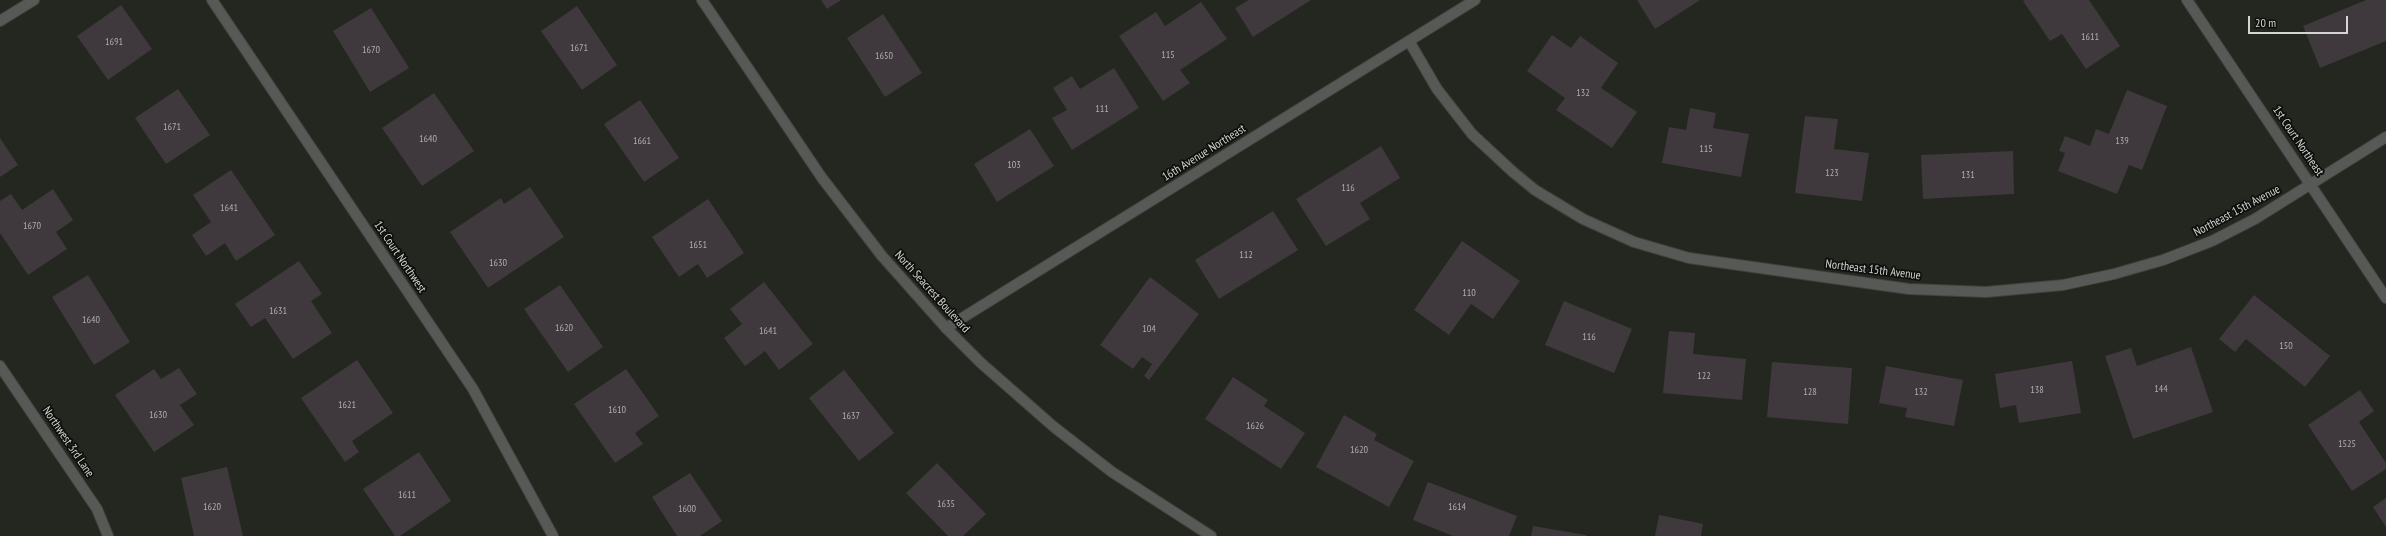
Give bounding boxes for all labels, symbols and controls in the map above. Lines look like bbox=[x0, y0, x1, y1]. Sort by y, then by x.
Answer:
scale bar bbox=[2250, 8, 2350, 34]
text: 20 m bbox=[2255, 15, 2276, 30]
house number: 1611 bbox=[2081, 31, 2099, 43]
house number: 1691 bbox=[105, 36, 123, 48]
house number: 1671 bbox=[570, 42, 588, 54]
house number: 1670 bbox=[362, 44, 380, 56]
house number: 115 bbox=[1161, 49, 1175, 61]
house number: 1650 bbox=[875, 50, 893, 62]
house number: 132 bbox=[1576, 87, 1590, 99]
house number: 111 bbox=[1095, 103, 1109, 115]
street label: 1st Court Northeast bbox=[2269, 103, 2327, 179]
house number: 1671 bbox=[163, 121, 181, 133]
street label: 16th Avenue Northeast bbox=[1160, 122, 1248, 184]
house number: 1640 bbox=[419, 133, 437, 145]
house number: 1661 bbox=[633, 135, 651, 147]
house number: 139 bbox=[2115, 135, 2129, 147]
house number: 115 bbox=[1699, 143, 1713, 155]
house number: 103 bbox=[1007, 159, 1021, 171]
house number: 123 bbox=[1825, 167, 1839, 179]
house number: 131 bbox=[1961, 169, 1975, 181]
house number: 116 bbox=[1341, 182, 1355, 194]
street label: Northeast 15th Avenue bbox=[2191, 182, 2283, 240]
house number: 1641 bbox=[220, 202, 238, 214]
street label: 1st Court Northwest bbox=[371, 218, 429, 296]
house number: 1670 bbox=[23, 220, 41, 232]
house number: 1651 bbox=[689, 239, 707, 251]
street label: North Seacrest Boulevard bbox=[891, 248, 973, 336]
house number: 112 bbox=[1239, 249, 1253, 261]
house number: 1630 bbox=[489, 257, 507, 269]
street label: Northeast 15th Avenue bbox=[1825, 257, 1921, 283]
house number: 110 bbox=[1462, 287, 1476, 299]
house number: 1631 bbox=[269, 305, 287, 317]
house number: 1640 bbox=[82, 314, 100, 326]
house number: 1620 bbox=[555, 322, 573, 334]
house number: 104 bbox=[1142, 323, 1156, 335]
house number: 1641 bbox=[759, 325, 777, 337]
house number: 116 bbox=[1582, 331, 1596, 343]
house number: 150 bbox=[2279, 340, 2293, 352]
house number: 122 bbox=[1697, 370, 1711, 382]
house number: 144 bbox=[2154, 383, 2168, 395]
house number: 138 bbox=[2030, 384, 2044, 396]
house number: 128 bbox=[1803, 386, 1817, 398]
house number: 132 bbox=[1914, 386, 1928, 398]
house number: 1621 bbox=[338, 399, 356, 411]
street label: Northwest 3rd Lane bbox=[39, 404, 97, 480]
house number: 1610 bbox=[608, 404, 626, 416]
house number: 1630 bbox=[149, 409, 167, 421]
house number: 1637 bbox=[842, 410, 860, 422]
house number: 1626 bbox=[1246, 420, 1264, 432]
house number: 1525 bbox=[2338, 438, 2356, 450]
house number: 1620 bbox=[1350, 444, 1368, 456]
house number: 1611 bbox=[398, 489, 416, 501]
house number: 1635 bbox=[937, 498, 955, 510]
house number: 1620 bbox=[203, 501, 221, 513]
house number: 1614 bbox=[1448, 501, 1466, 513]
house number: 1600 bbox=[678, 503, 696, 515]

